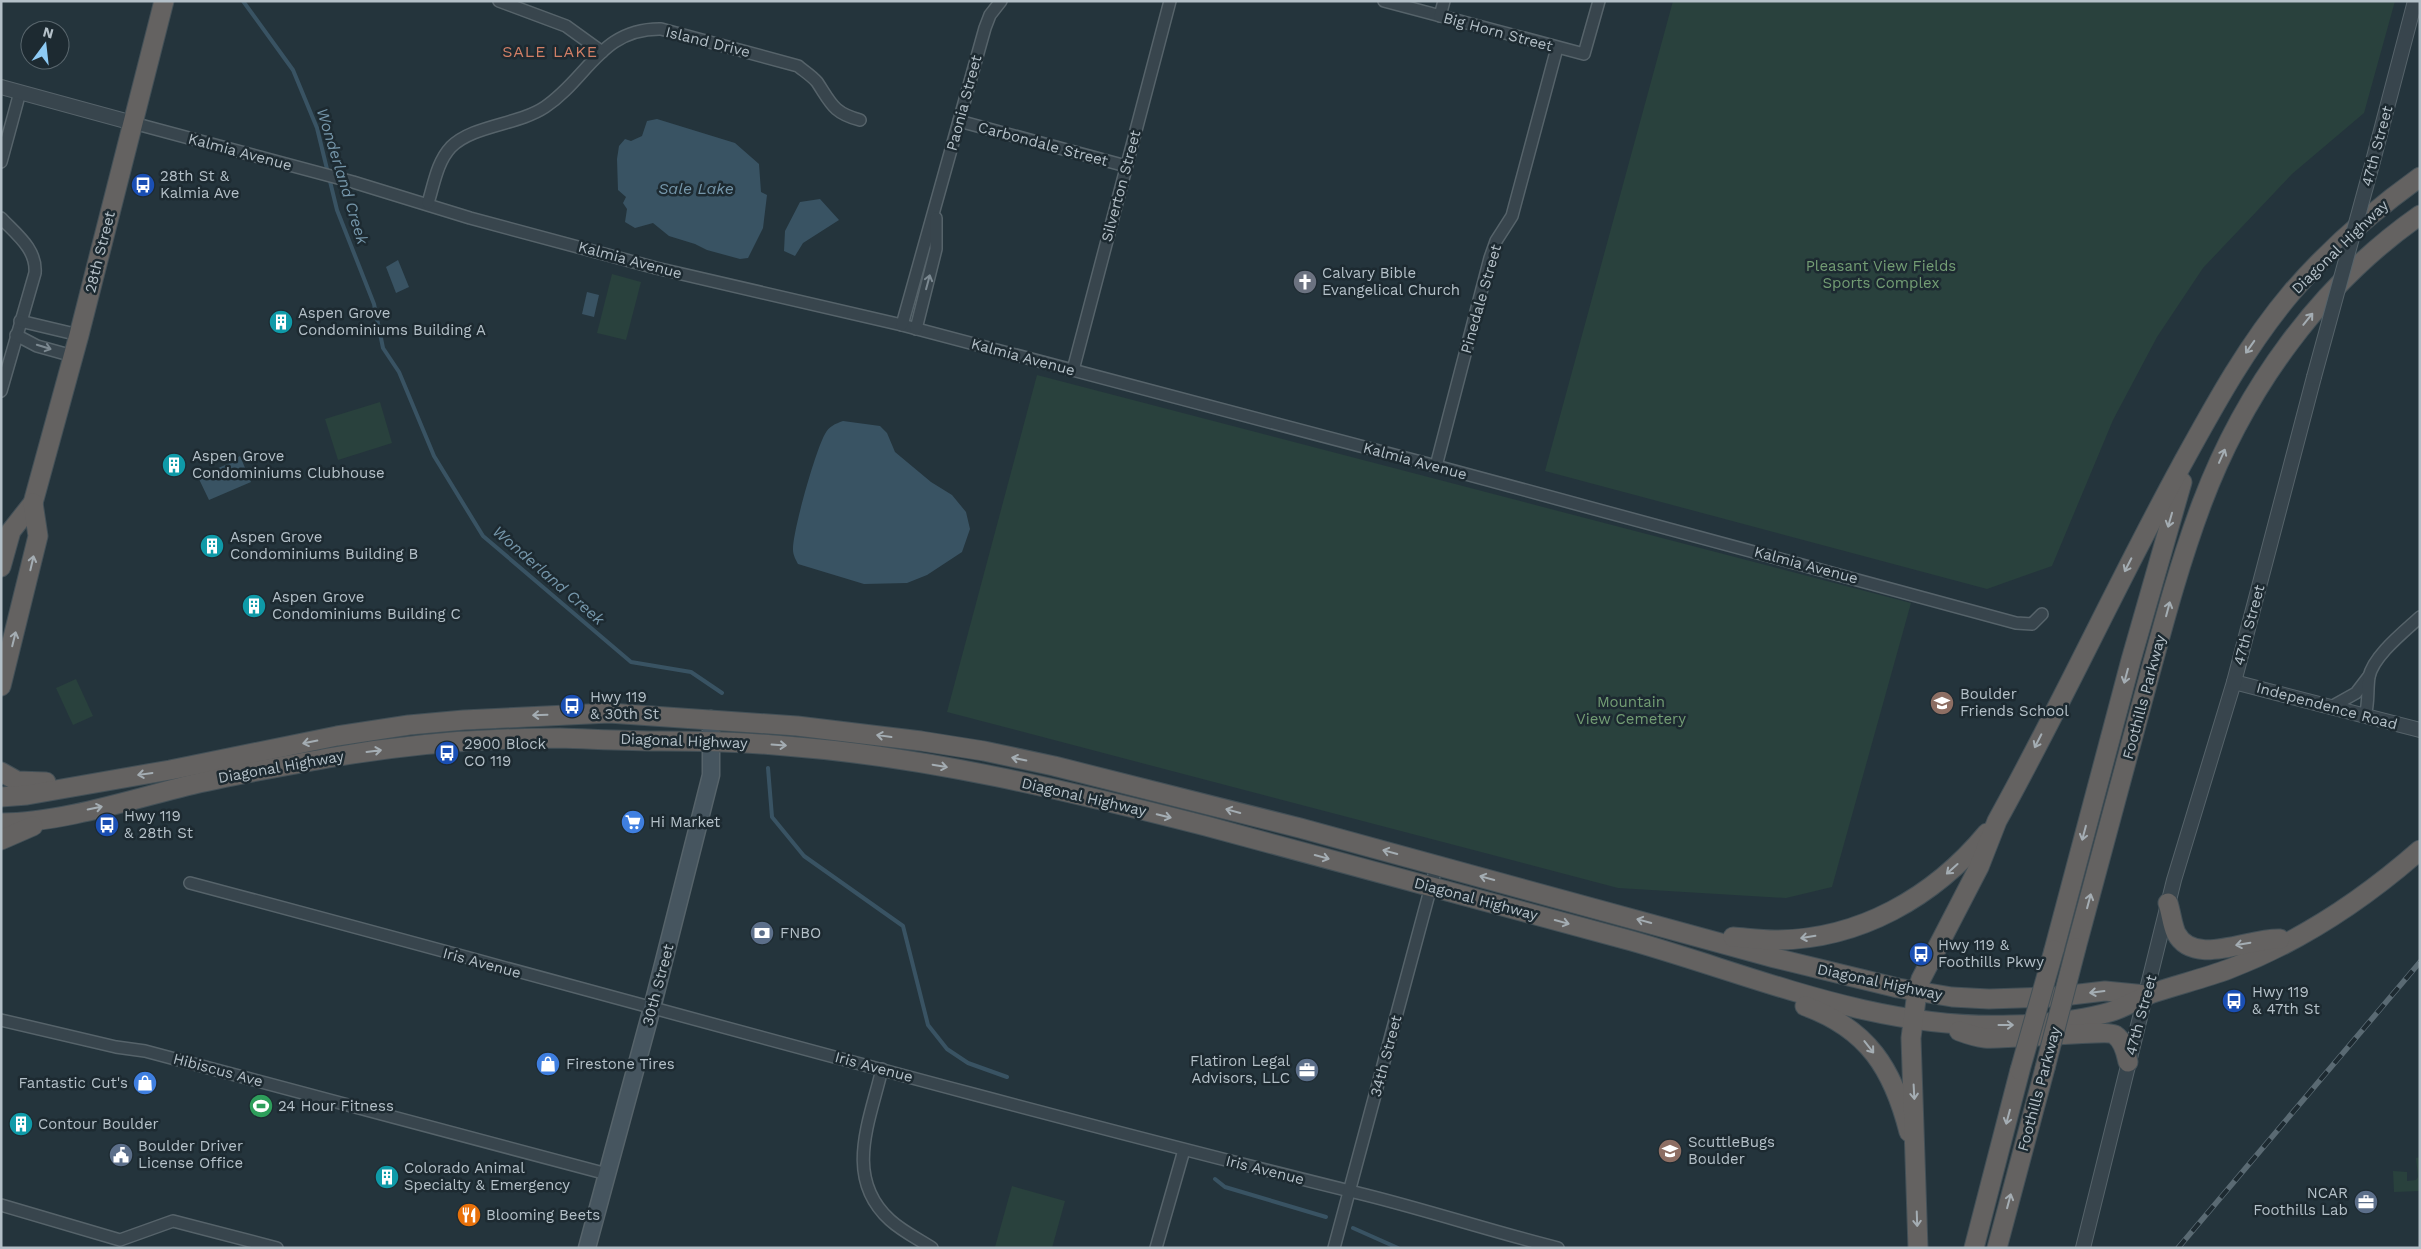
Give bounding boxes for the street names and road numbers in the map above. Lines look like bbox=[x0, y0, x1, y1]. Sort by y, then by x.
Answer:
street label: Big Horn Street bbox=[1441, 9, 1555, 55]
street label: Island Drive bbox=[664, 23, 752, 61]
street label: Paonia Street bbox=[943, 52, 986, 153]
street label: 47th Street bbox=[2358, 103, 2397, 188]
street label: Carbondale Street bbox=[976, 118, 1111, 170]
street label: Silverton Street bbox=[1097, 128, 1145, 244]
street label: Kalmia Avenue bbox=[186, 129, 294, 175]
street label: Diagonal Highway bbox=[2288, 196, 2392, 298]
street label: 28th Street bbox=[81, 208, 119, 295]
street label: Kalmia Avenue bbox=[576, 237, 684, 283]
street label: Pinedale Street bbox=[1457, 242, 1505, 356]
street label: Kalmia Avenue bbox=[969, 334, 1077, 380]
street label: Kalmia Avenue bbox=[1361, 438, 1469, 484]
street label: Kalmia Avenue bbox=[1752, 542, 1860, 588]
street label: 47th Street bbox=[2230, 582, 2269, 667]
street label: Foothills Parkway bbox=[2119, 632, 2169, 761]
street label: Independence Road bbox=[2255, 679, 2399, 733]
street label: Diagonal Highway bbox=[620, 730, 748, 752]
street label: Diagonal Highway bbox=[217, 747, 346, 787]
street label: Diagonal Highway bbox=[1020, 774, 1148, 820]
street label: Diagonal Highway bbox=[1412, 874, 1540, 924]
street label: 30th Street bbox=[638, 941, 678, 1028]
street label: Iris Avenue bbox=[441, 944, 523, 982]
street label: Diagonal Highway bbox=[1816, 960, 1944, 1004]
street label: 47th Street bbox=[2122, 972, 2161, 1057]
street label: 34th Street bbox=[1366, 1013, 1406, 1099]
street label: Foothills Parkway bbox=[2014, 1024, 2064, 1153]
street label: Iris Avenue bbox=[833, 1048, 915, 1086]
street label: Hibiscus Ave bbox=[171, 1049, 265, 1091]
street label: Iris Avenue bbox=[1224, 1152, 1306, 1188]

